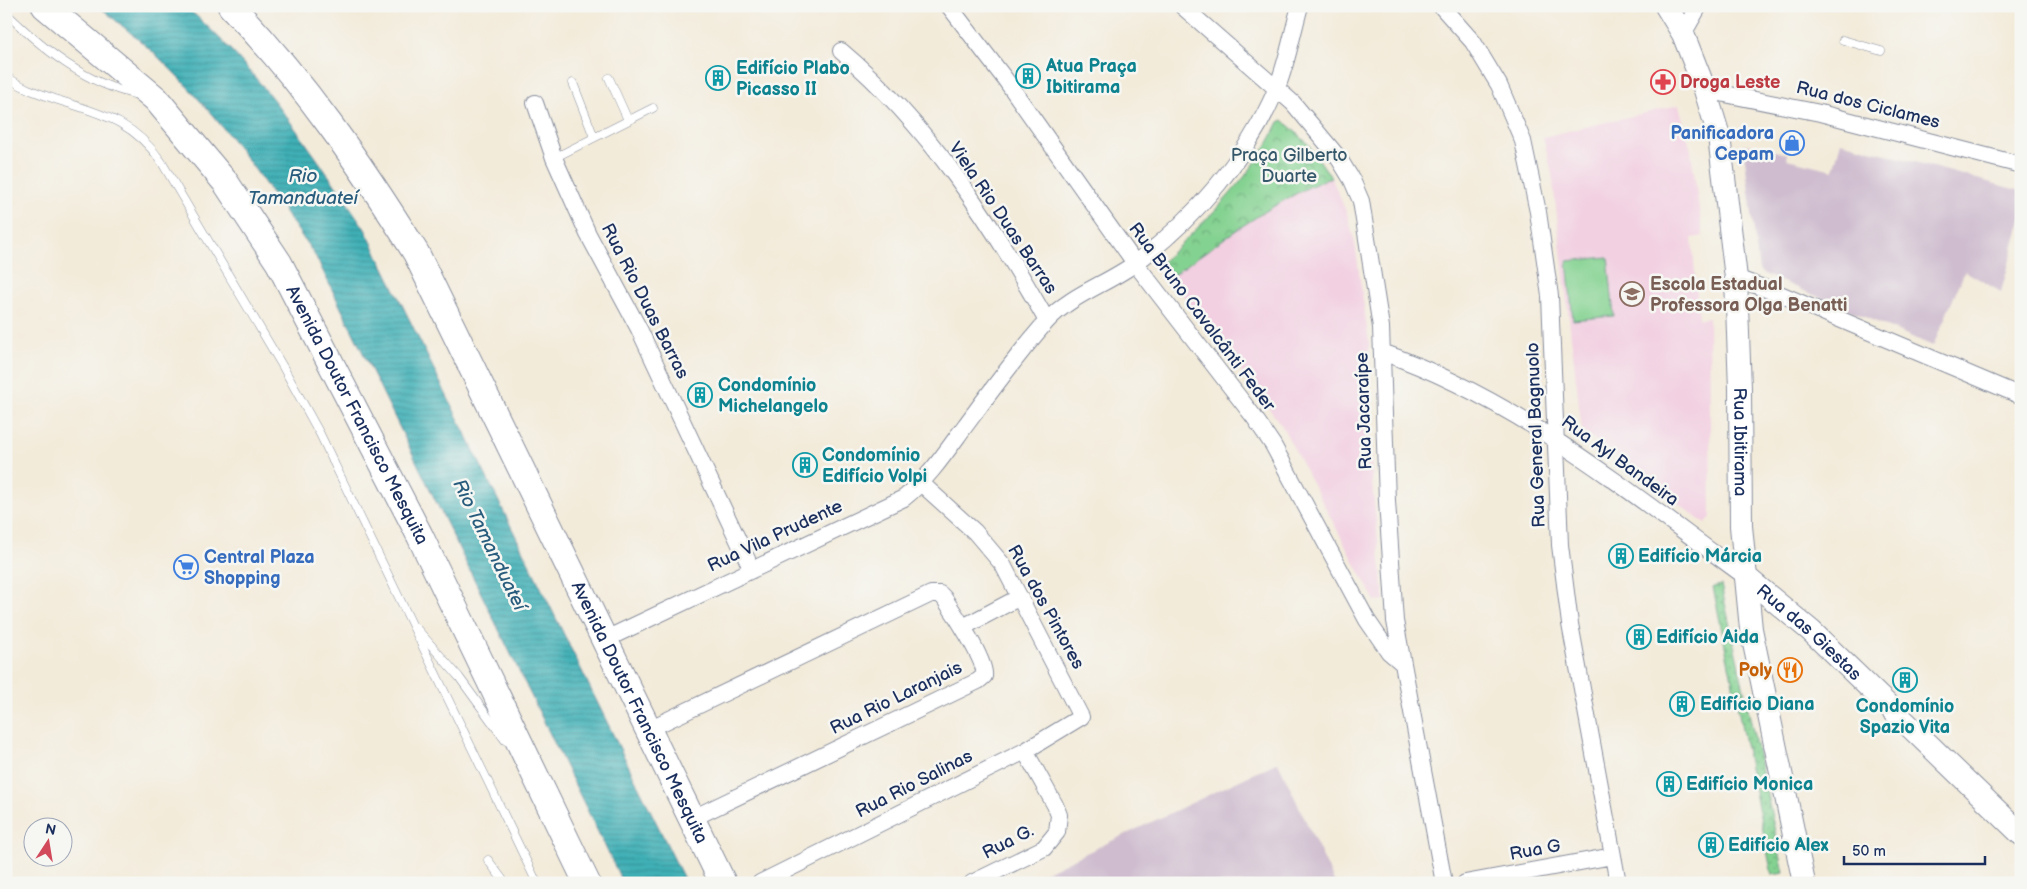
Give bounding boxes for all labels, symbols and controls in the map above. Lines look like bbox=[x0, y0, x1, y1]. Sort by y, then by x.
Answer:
place label: Atua Praça Ibitirama bbox=[1045, 56, 1137, 98]
place label: Edifício Plabo Picasso II bbox=[736, 58, 850, 100]
building icon: Atua Praça Ibitirama bbox=[1015, 63, 1041, 89]
building icon: Edifício Plabo Picasso II bbox=[705, 65, 731, 91]
pharmacy icon: Droga Leste bbox=[1650, 69, 1676, 95]
place label: Droga Leste bbox=[1680, 72, 1780, 93]
street label: Rua dos Ciclames bbox=[1794, 77, 1942, 133]
place label: Panificadora Cepam bbox=[1670, 123, 1774, 165]
shop icon: Panificadora Cepam bbox=[1779, 130, 1805, 156]
street label: Viela Rio Duas Barras bbox=[944, 138, 1062, 298]
park label: Praça Gilberto Duarte bbox=[1231, 145, 1347, 187]
water label: Rio Tamanduateí bbox=[248, 165, 360, 210]
street label: Rua Bruno Cavalcânti Feder bbox=[1124, 219, 1280, 416]
street label: Rua Rio Duas Barras bbox=[597, 220, 693, 382]
place label: Escola Estadual Professora Olga Benatti bbox=[1650, 274, 1847, 316]
school or university icon: Escola Estadual Professora Olga Benatti bbox=[1619, 281, 1645, 307]
street label: Avenida Doutor Francisco Mesquita bbox=[282, 282, 433, 548]
street label: Rua General Bagnuolo bbox=[1522, 342, 1550, 528]
street label: Rua Jacaraípe bbox=[1351, 352, 1377, 470]
place label: Condomínio Michelangelo bbox=[718, 375, 828, 417]
building icon: Condomínio Michelangelo bbox=[687, 382, 713, 408]
street label: Rua Ibitirama bbox=[1729, 387, 1751, 497]
street label: Rua Ayl Bandeira bbox=[1557, 411, 1683, 511]
place label: Condomínio Edifício Volpi bbox=[822, 445, 927, 487]
building icon: Condomínio Edifício Volpi bbox=[792, 452, 818, 478]
water label: Rio Tamanduateí bbox=[447, 476, 532, 617]
street label: Rua Vila Prudente bbox=[704, 495, 846, 576]
street label: Rua dos Pintores bbox=[1003, 541, 1089, 673]
building icon: Edifício Márcia bbox=[1608, 543, 1634, 569]
place label: Edifício Márcia bbox=[1638, 546, 1762, 567]
place label: Central Plaza Shopping bbox=[204, 547, 315, 589]
supermarket icon: Central Plaza Shopping bbox=[173, 554, 199, 580]
street label: Avenida Doutor Francisco Mesquita bbox=[567, 578, 712, 847]
street label: Rua das Giestas bbox=[1752, 580, 1866, 685]
building icon: Edifício Aida bbox=[1626, 624, 1652, 650]
place label: Edifício Aida bbox=[1656, 627, 1759, 648]
street label: Rua Rio Laranjais bbox=[827, 657, 965, 739]
restaurant icon: Poly bbox=[1777, 657, 1803, 683]
place label: Poly bbox=[1739, 660, 1773, 681]
building icon: Condomínio Spazio Vita bbox=[1892, 667, 1918, 693]
building icon: Edifício Diana bbox=[1669, 691, 1695, 717]
place label: Edifício Diana bbox=[1700, 694, 1815, 715]
place label: Condomínio Spazio Vita bbox=[1856, 696, 1954, 738]
street label: Rua Rio Salinas bbox=[852, 746, 976, 822]
building icon: Edifício Monica bbox=[1656, 771, 1682, 797]
place label: Edifício Monica bbox=[1686, 774, 1813, 795]
north arrow bbox=[22, 816, 72, 866]
text: N bbox=[44, 820, 58, 839]
street label: Rua G. bbox=[979, 820, 1037, 864]
building icon: Edifício Alex bbox=[1698, 832, 1724, 858]
scale bar bbox=[1844, 834, 1986, 866]
street label: Rua G bbox=[1508, 835, 1562, 865]
place label: Edifício Alex bbox=[1728, 835, 1829, 856]
text: 50 m bbox=[1852, 842, 1886, 861]

